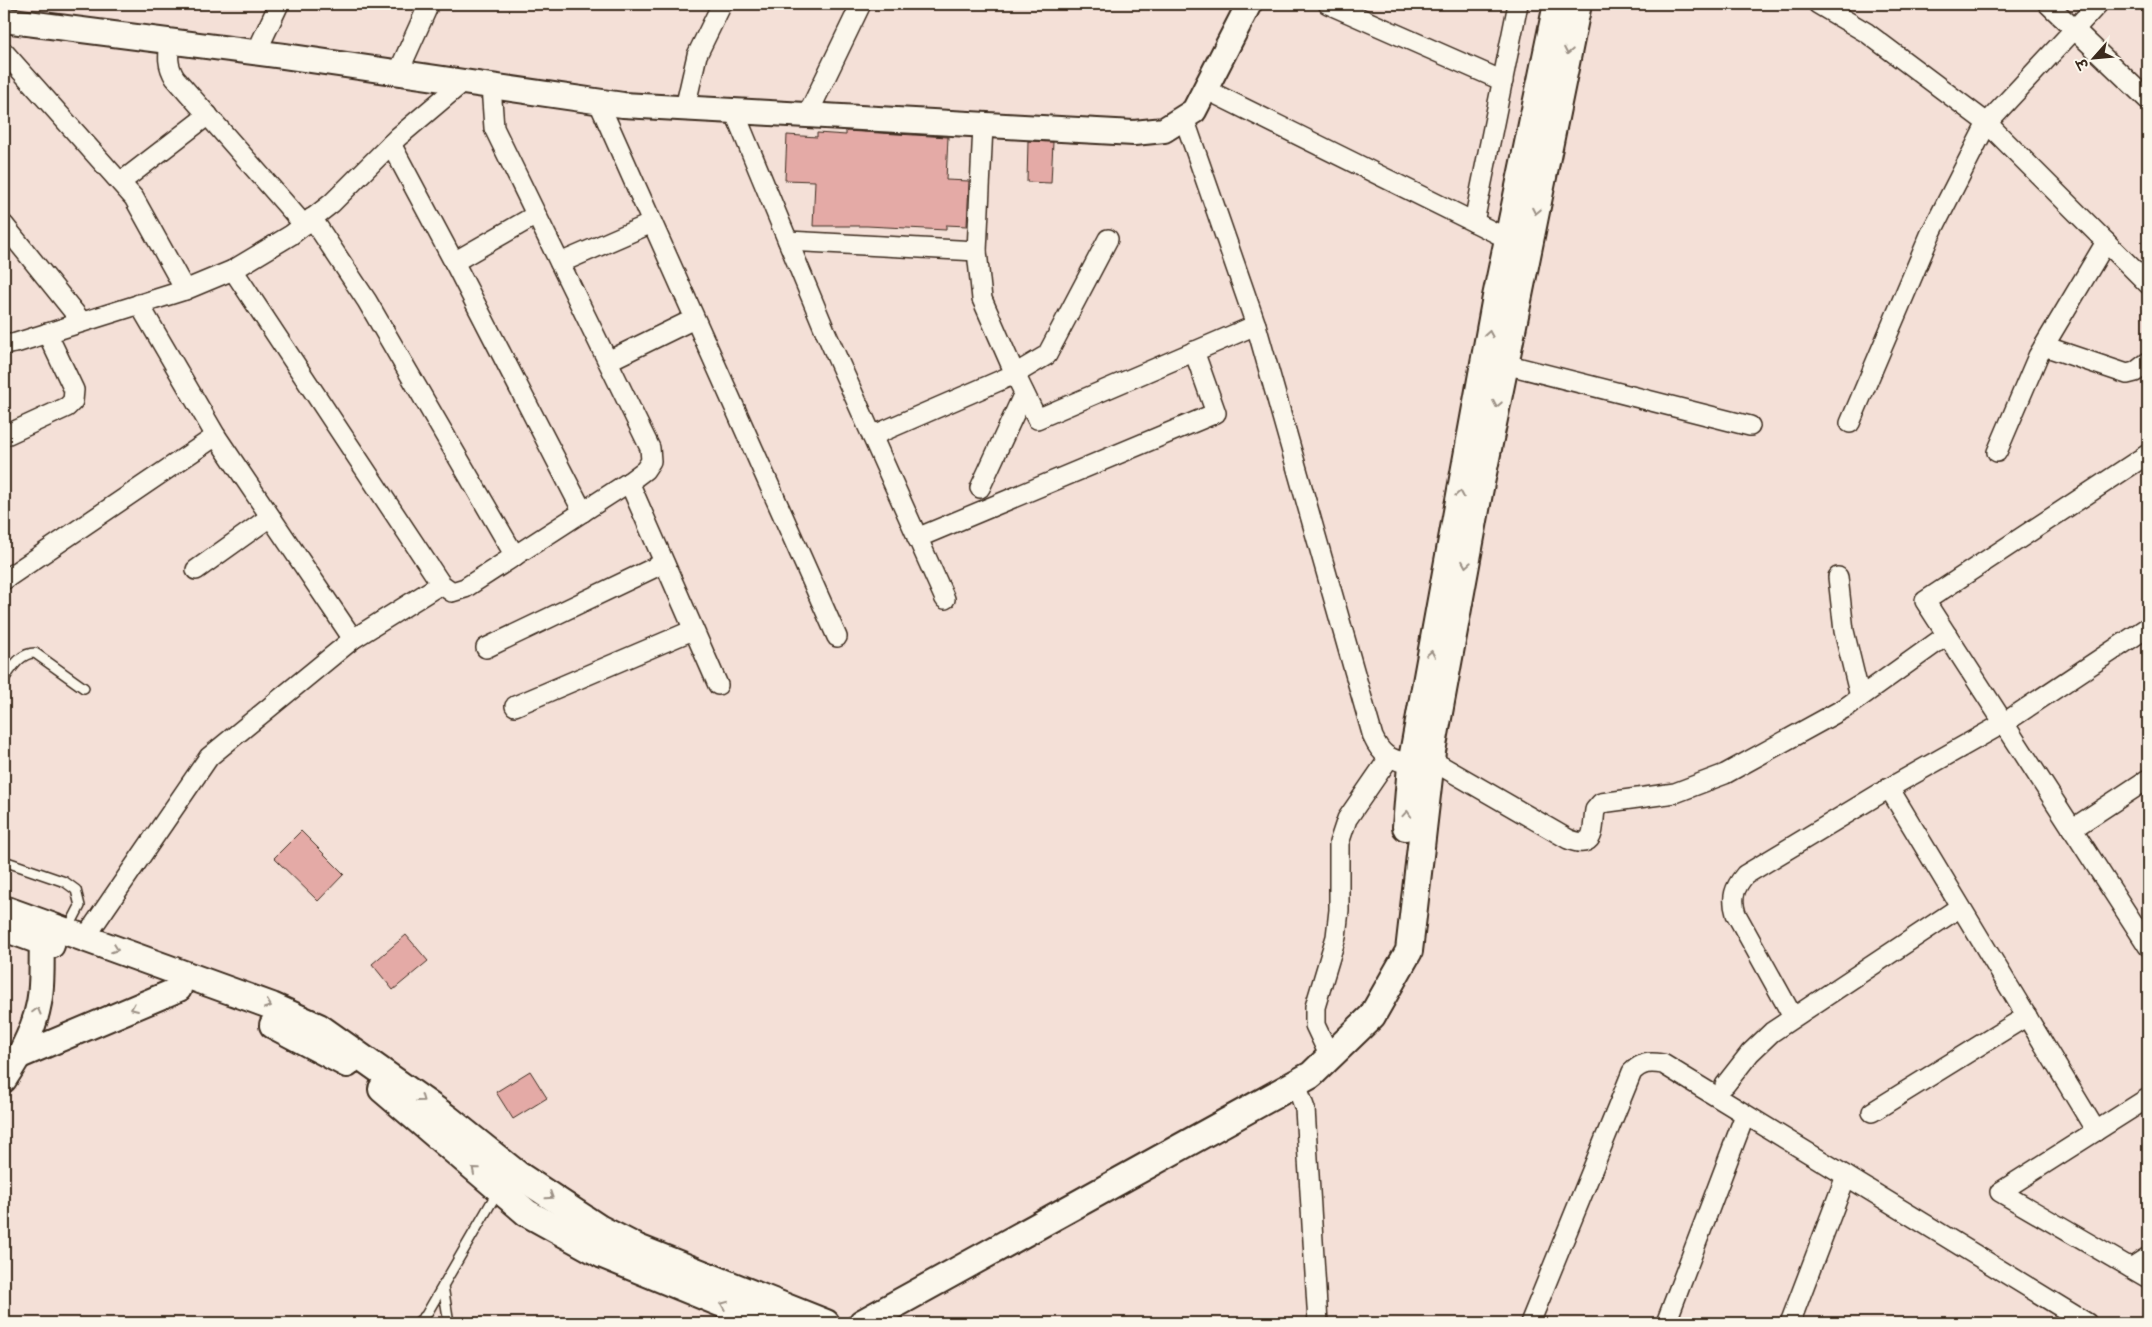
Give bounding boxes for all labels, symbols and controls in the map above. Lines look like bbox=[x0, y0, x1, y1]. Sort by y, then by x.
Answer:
north arrow bbox=[2070, 32, 2120, 82]
one-way arrow bbox=[1563, 47, 1574, 56]
text: उ bbox=[2072, 54, 2093, 73]
one-way arrow bbox=[1531, 206, 1542, 215]
one-way arrow bbox=[1484, 330, 1494, 338]
one-way arrow bbox=[1492, 400, 1503, 409]
one-way arrow bbox=[1455, 489, 1465, 498]
one-way arrow bbox=[1461, 559, 1472, 568]
one-way arrow bbox=[1425, 649, 1435, 658]
one-way arrow bbox=[1401, 810, 1412, 818]
one-way arrow bbox=[111, 943, 119, 953]
one-way arrow bbox=[263, 999, 272, 1009]
one-way arrow bbox=[130, 1001, 139, 1012]
one-way arrow bbox=[31, 1006, 42, 1015]
one-way arrow bbox=[415, 1093, 424, 1101]
one-way arrow bbox=[472, 1168, 481, 1176]
one-way arrow bbox=[545, 1190, 554, 1199]
one-way arrow bbox=[720, 1300, 729, 1311]

